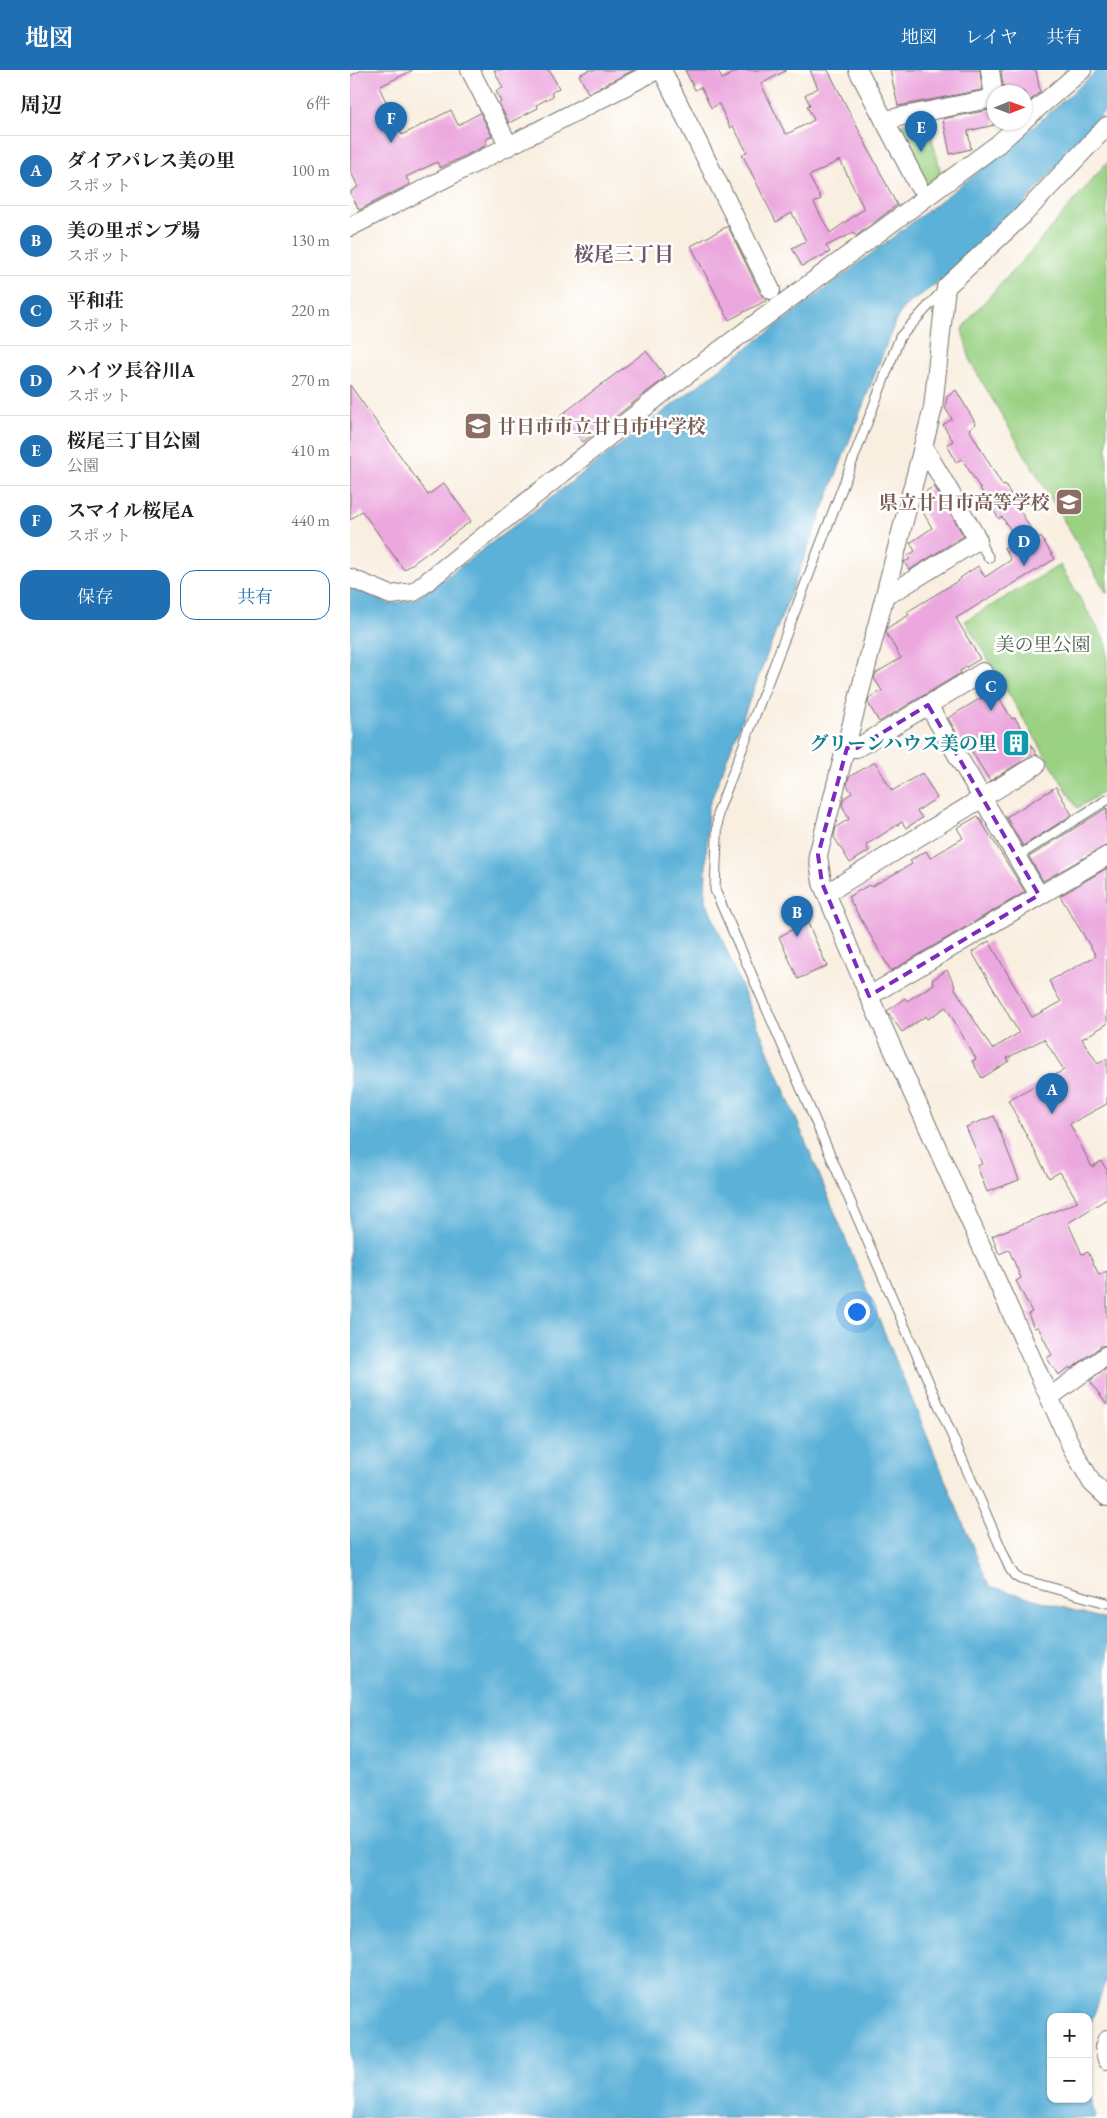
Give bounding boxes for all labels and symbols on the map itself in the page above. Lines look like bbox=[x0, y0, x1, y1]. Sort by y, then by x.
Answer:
north arrow bbox=[987, 85, 1032, 130]
pin: F bbox=[375, 102, 407, 143]
pin: E bbox=[905, 111, 937, 152]
district label: 桜尾三丁目 bbox=[574, 241, 674, 267]
school or university icon: 廿日市市立廿日市中学校 bbox=[463, 411, 493, 441]
place label: 廿日市市立廿日市中学校 bbox=[497, 414, 706, 439]
school or university icon: 県立廿日市高等学校 bbox=[1054, 487, 1084, 517]
place label: 県立廿日市高等学校 bbox=[879, 490, 1050, 515]
pin: D bbox=[1008, 525, 1040, 566]
park label: 美の里公園 bbox=[995, 632, 1091, 657]
pin: C bbox=[975, 670, 1007, 711]
building icon: グリーンハウス美の里 bbox=[1001, 728, 1031, 758]
place label: グリーンハウス美の里 bbox=[809, 731, 997, 756]
pin: B bbox=[781, 896, 813, 937]
pin: A bbox=[1036, 1073, 1068, 1114]
your location bbox=[844, 1299, 870, 1325]

